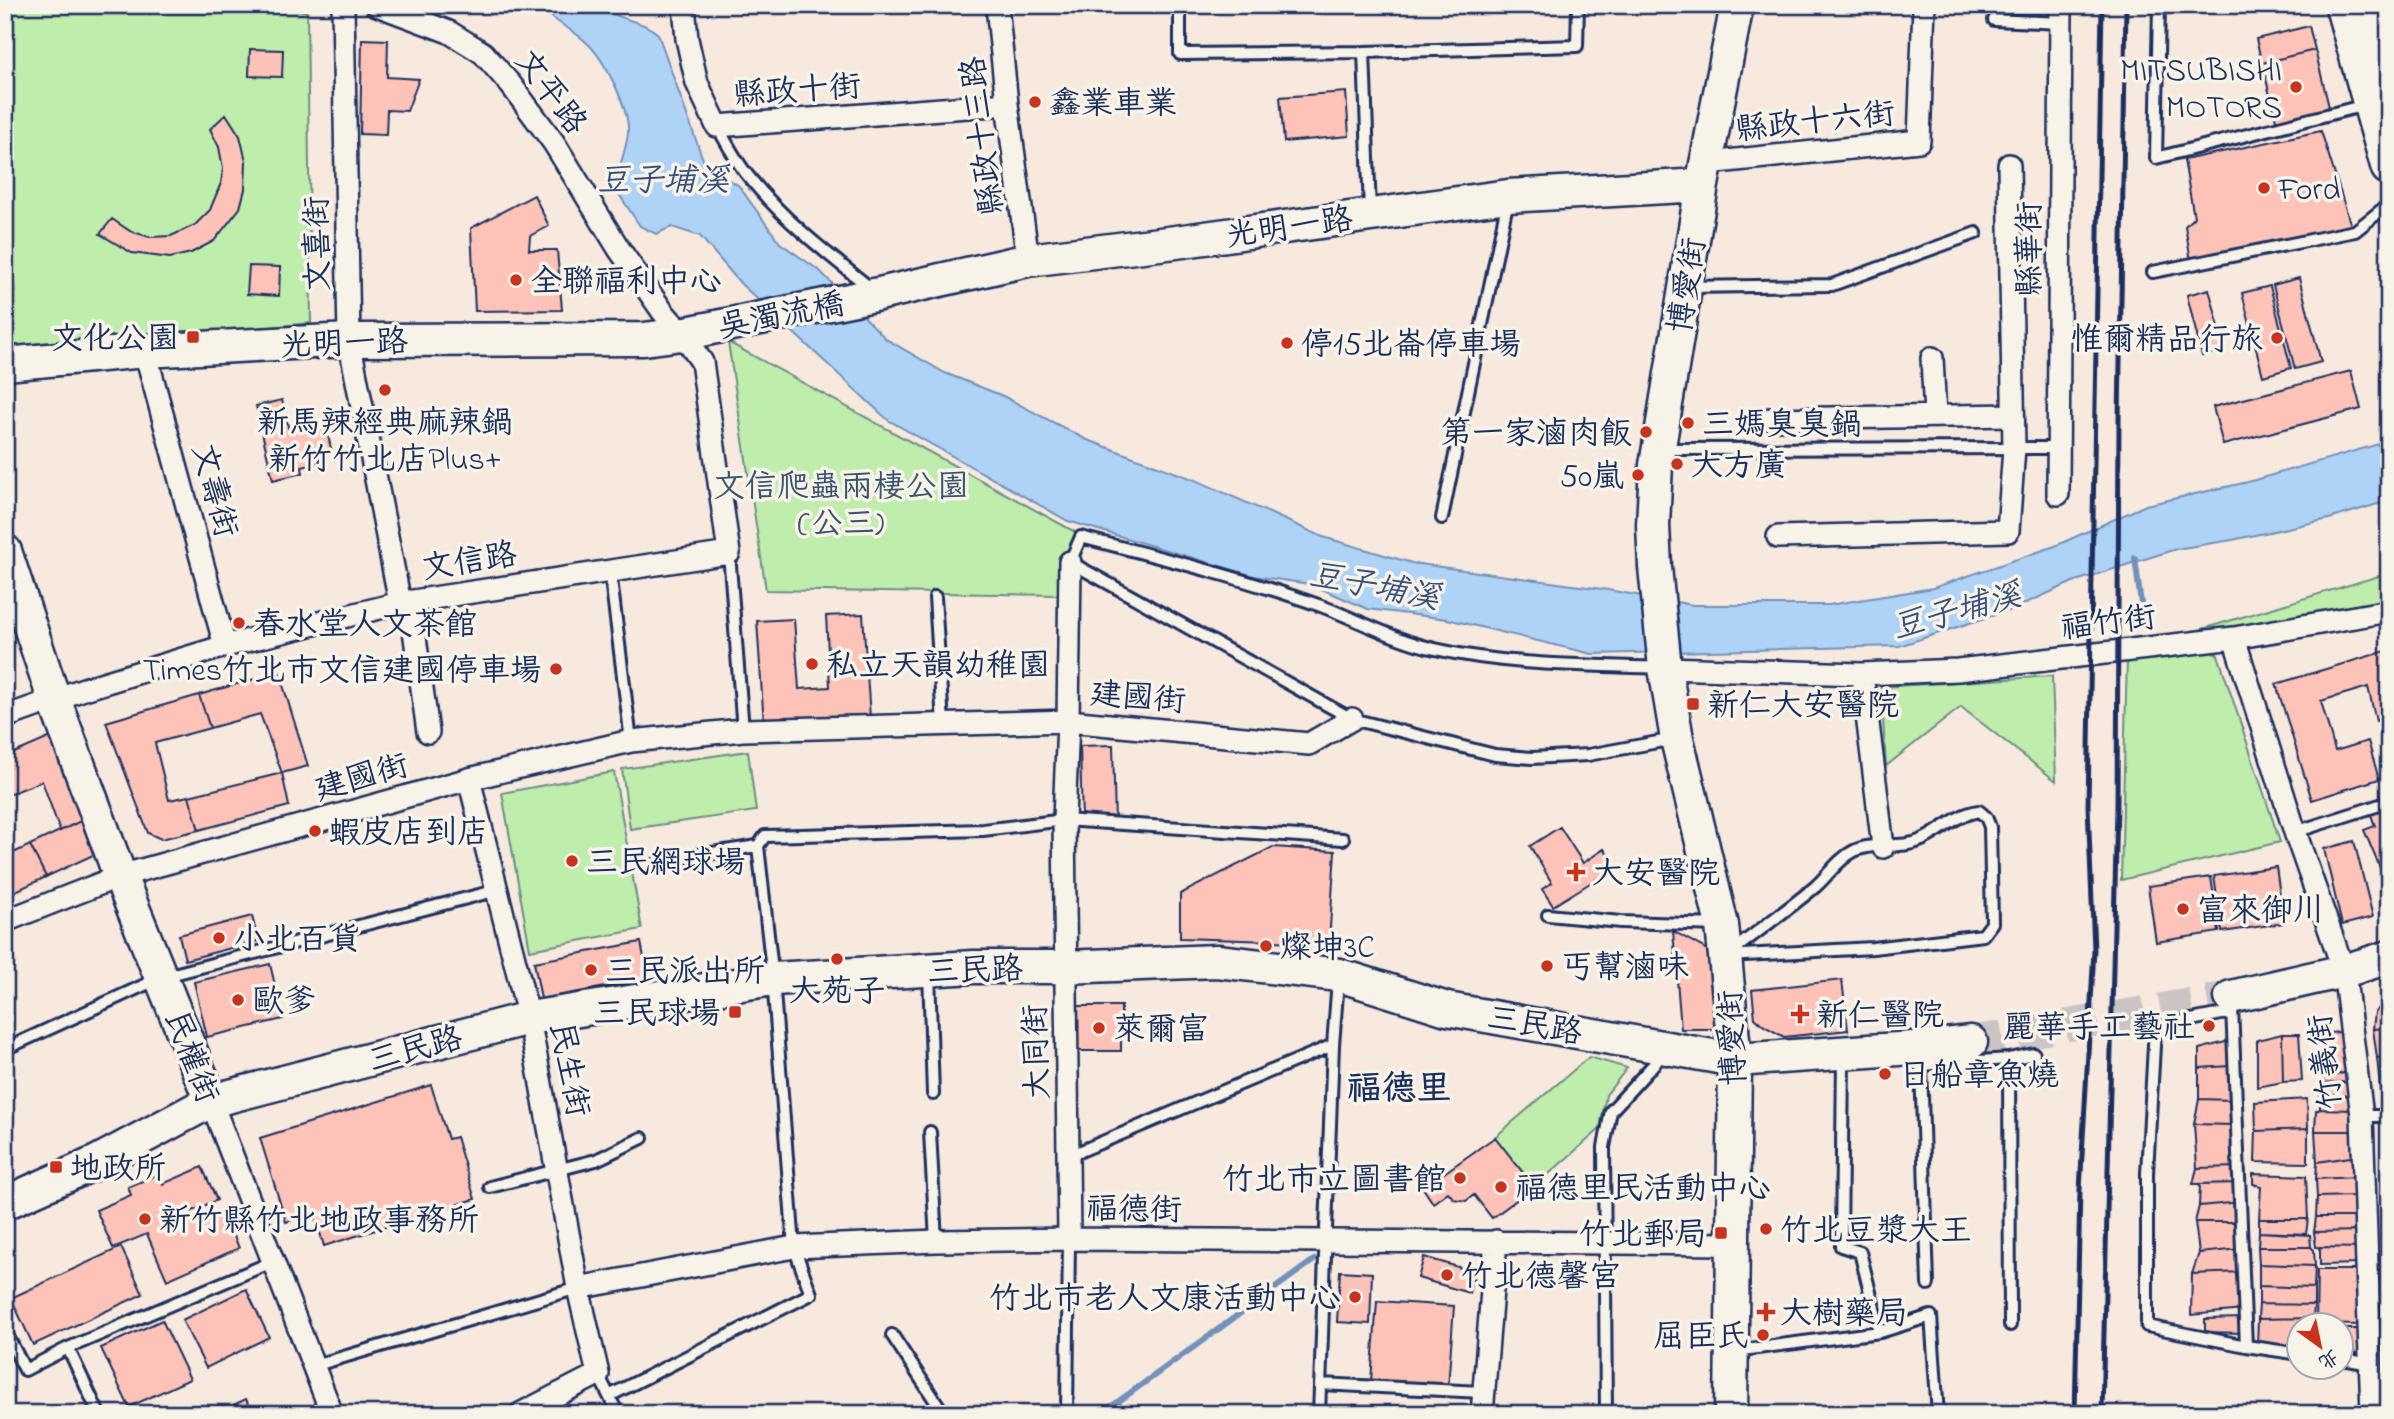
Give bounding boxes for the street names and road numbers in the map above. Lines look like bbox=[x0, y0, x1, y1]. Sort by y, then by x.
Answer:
street label: 文平路 bbox=[502, 41, 597, 146]
street label: 縣政十三路 bbox=[951, 53, 1018, 218]
street label: 縣政十街 bbox=[732, 65, 863, 120]
street label: 縣政十六街 bbox=[1733, 92, 1897, 155]
street label: 文喜街 bbox=[295, 196, 344, 292]
street label: 光明一路 bbox=[1223, 197, 1356, 262]
street label: 縣華街 bbox=[2008, 201, 2055, 297]
street label: 博愛街 bbox=[1659, 234, 1720, 337]
street label: 吳濁流橋 bbox=[714, 282, 849, 353]
street label: 光明一路 bbox=[279, 320, 409, 371]
street label: 文壽街 bbox=[177, 438, 248, 543]
street label: 文信路 bbox=[418, 533, 521, 594]
street label: 福竹街 bbox=[2058, 595, 2159, 654]
street label: 建國街 bbox=[1088, 672, 1188, 727]
street label: 建國街 bbox=[309, 744, 415, 815]
street label: 三民路 bbox=[926, 947, 1024, 998]
street label: 博愛街 bbox=[1709, 989, 1760, 1087]
street label: 三民路 bbox=[1483, 996, 1586, 1059]
street label: 大同街 bbox=[1013, 1003, 1064, 1101]
street label: 民權街 bbox=[151, 1004, 229, 1110]
street label: 竹義街 bbox=[2298, 1011, 2357, 1112]
street label: 三民路 bbox=[363, 1016, 468, 1087]
street label: 民生街 bbox=[535, 1018, 600, 1121]
street label: 福德街 bbox=[1086, 1187, 1182, 1236]

